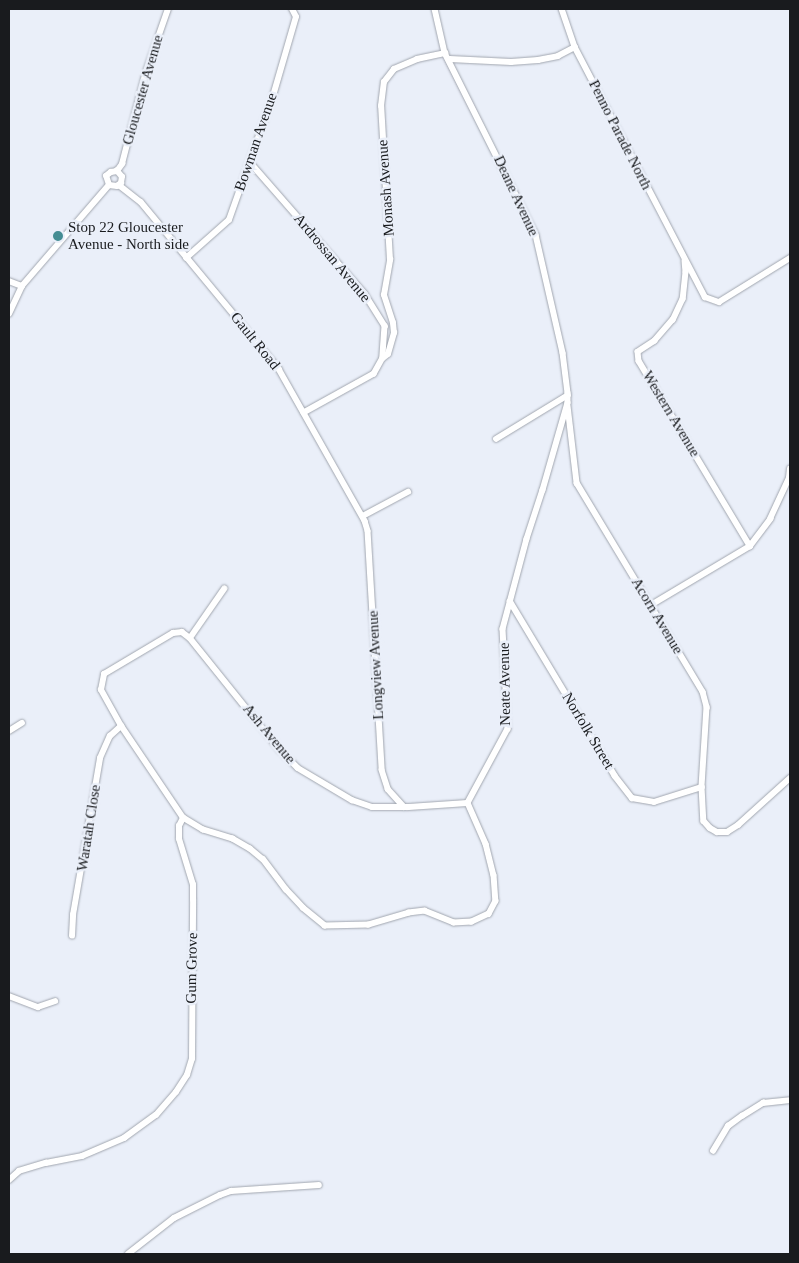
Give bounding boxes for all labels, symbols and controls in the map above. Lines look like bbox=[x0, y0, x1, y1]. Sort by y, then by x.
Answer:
street label: Gloucester Avenue bbox=[119, 33, 167, 147]
street label: Penno Parade North bbox=[585, 77, 655, 193]
street label: Bowman Avenue bbox=[231, 90, 281, 194]
street label: Monash Avenue bbox=[374, 139, 398, 237]
street label: Deane Avenue bbox=[489, 153, 543, 239]
street label: Ardrossan Avenue bbox=[289, 210, 375, 306]
place label: Stop 22 Gloucester Avenue - North side bbox=[68, 218, 189, 253]
marker: Stop 22 Gloucester Avenue - North side bbox=[52, 230, 64, 242]
street label: Gault Road bbox=[226, 309, 284, 373]
street label: Western Avenue bbox=[638, 367, 704, 461]
street label: Acorn Avenue bbox=[627, 574, 687, 658]
street label: Longview Avenue bbox=[364, 610, 388, 720]
street label: Neate Avenue bbox=[495, 642, 515, 726]
street label: Norfolk Street bbox=[558, 689, 618, 773]
street label: Ash Avenue bbox=[238, 700, 300, 768]
street label: Waratah Close bbox=[73, 783, 105, 873]
street label: Gum Grove bbox=[182, 932, 202, 1004]

